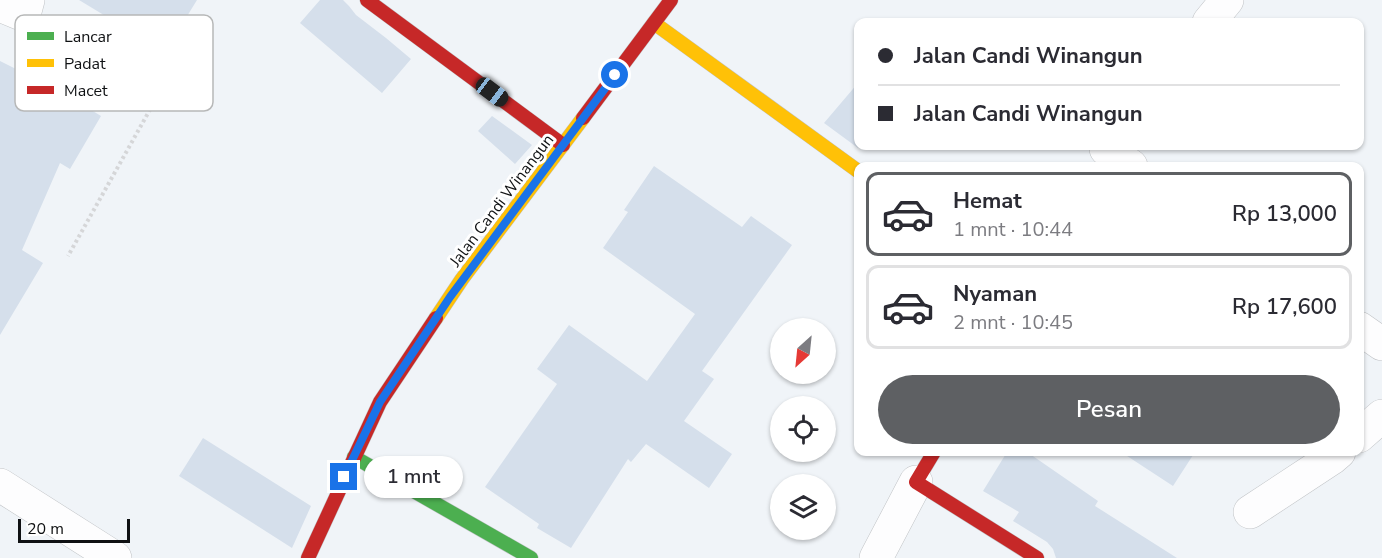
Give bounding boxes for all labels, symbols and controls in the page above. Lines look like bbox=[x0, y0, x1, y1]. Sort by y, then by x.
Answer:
legend bbox=[15, 15, 213, 111]
text: Lancar bbox=[64, 26, 112, 48]
text: Jalan Candi Winangun bbox=[914, 41, 1143, 71]
text: Padat bbox=[64, 53, 106, 75]
route start bbox=[601, 61, 628, 88]
car bbox=[472, 74, 512, 110]
text: Macet bbox=[64, 80, 108, 102]
text: Jalan Candi Winangun bbox=[914, 99, 1143, 129]
street label: Jalan Candi Winangun bbox=[444, 130, 559, 272]
text: Hemat bbox=[953, 186, 1022, 216]
icon: car bbox=[881, 187, 935, 241]
text: Rp 13,000 bbox=[1232, 199, 1337, 229]
text: 1 mnt · 10:44 bbox=[953, 216, 1073, 243]
text: Nyaman bbox=[953, 279, 1037, 309]
icon: car bbox=[881, 280, 935, 334]
text: Rp 17,600 bbox=[1232, 292, 1337, 322]
text: 2 mnt · 10:45 bbox=[953, 309, 1073, 336]
north arrow bbox=[770, 318, 836, 384]
map controls bbox=[770, 318, 836, 540]
button: Pesan bbox=[878, 375, 1340, 444]
button: locate bbox=[770, 396, 836, 462]
callout: 1 mnt bbox=[365, 456, 464, 498]
route end bbox=[330, 463, 357, 490]
text: 1 mnt bbox=[387, 463, 440, 490]
button: layers bbox=[770, 474, 836, 540]
scale bar bbox=[18, 516, 130, 544]
text: 20 m bbox=[27, 518, 64, 540]

